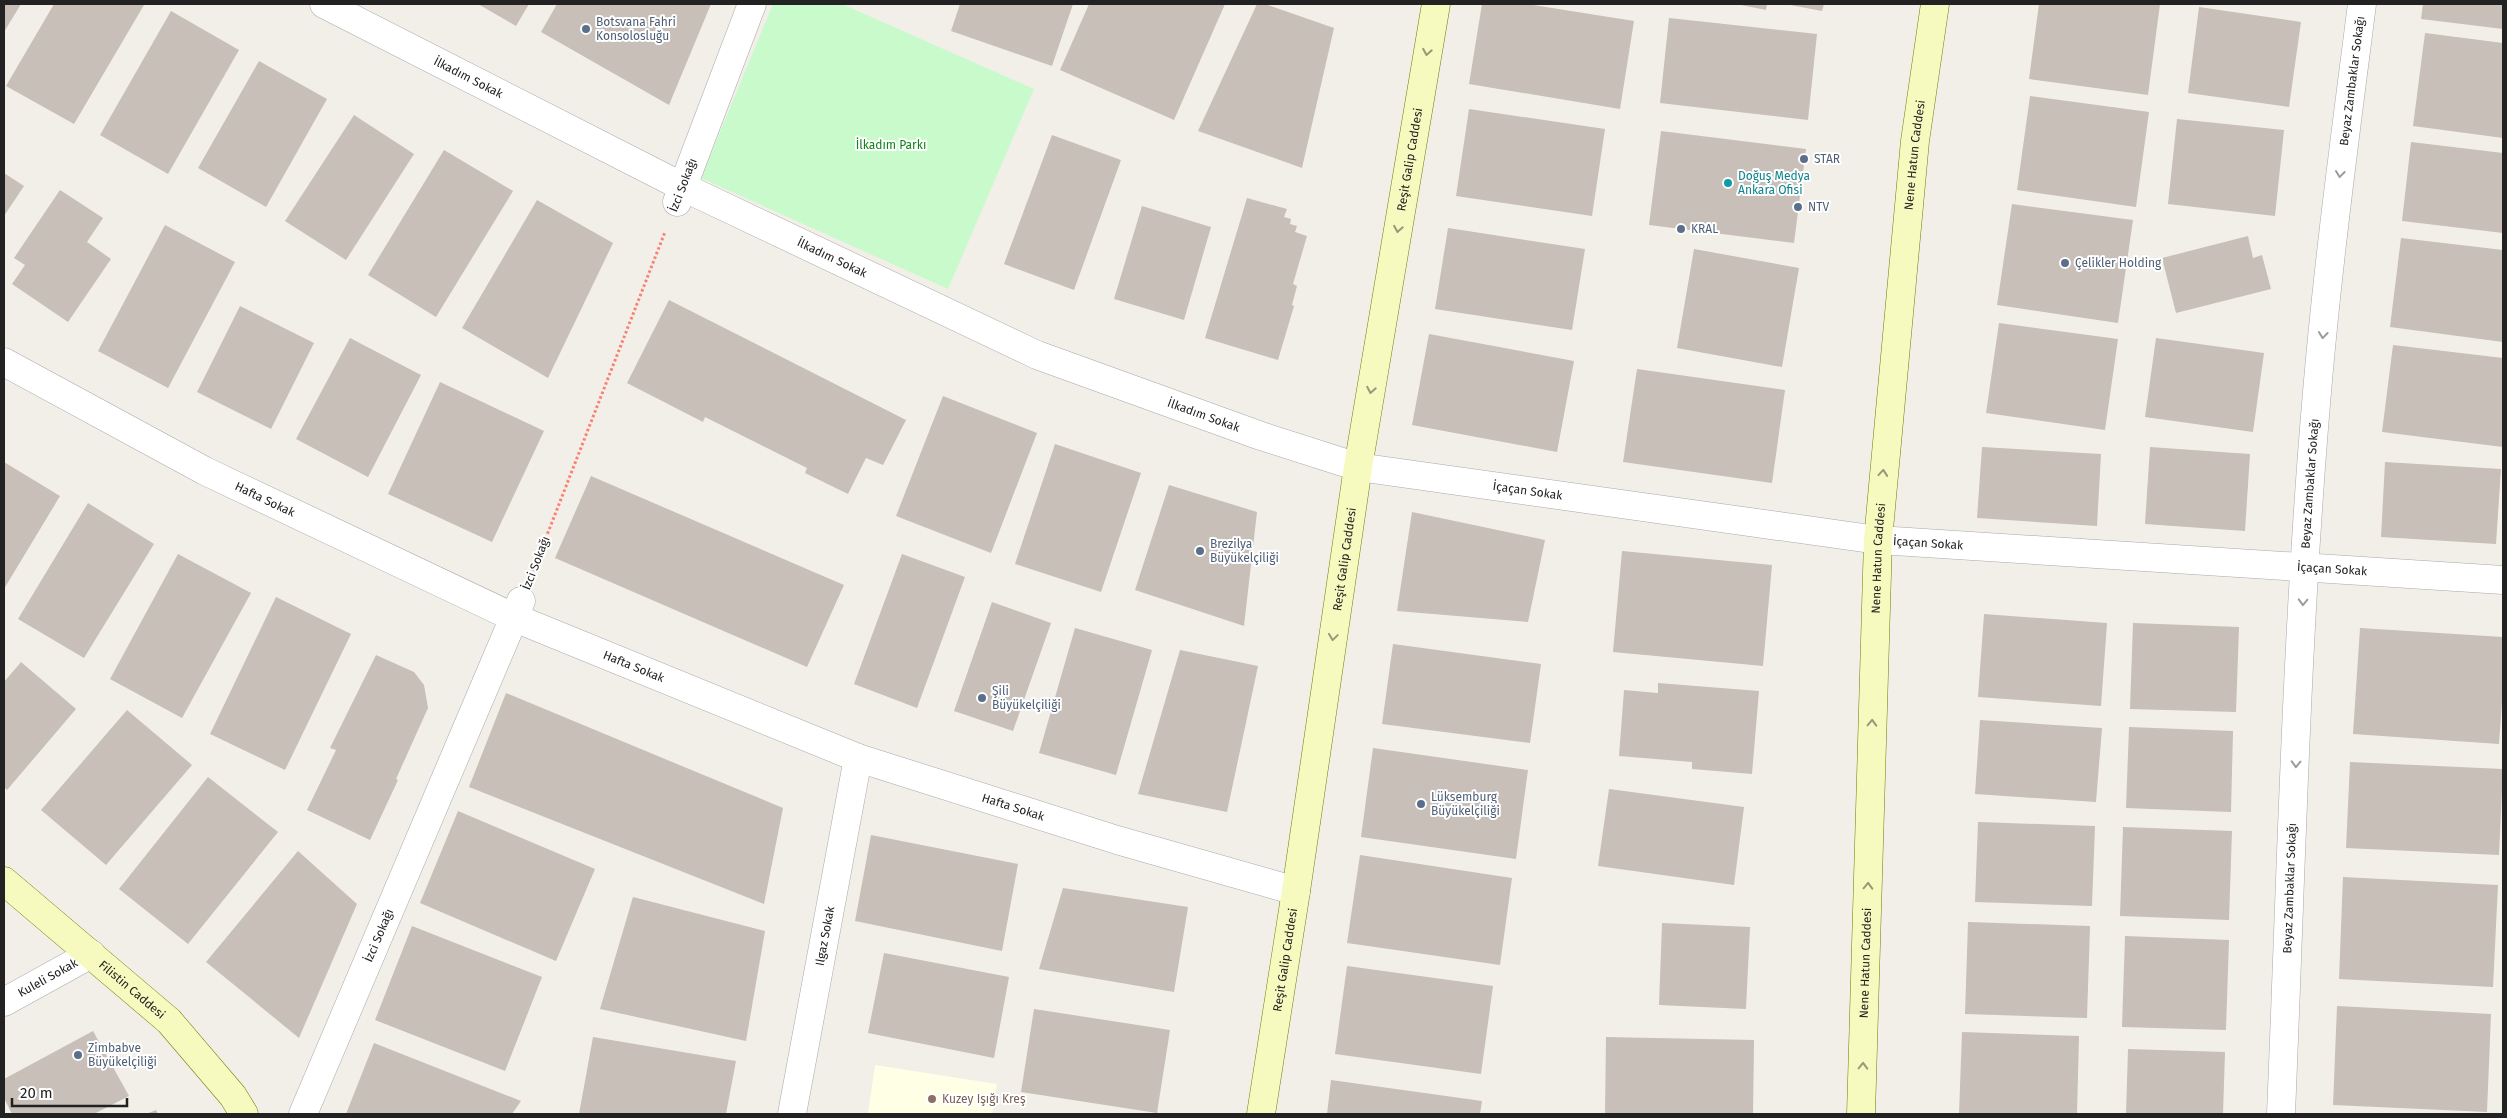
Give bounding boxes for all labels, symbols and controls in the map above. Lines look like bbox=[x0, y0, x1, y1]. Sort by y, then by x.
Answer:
place label: Botsvana Fahri Konsolosluğu bbox=[596, 15, 676, 43]
street label: Beyaz Zambaklar Sokağı bbox=[2337, 15, 2367, 147]
marker: Botsvana Fahri Konsolosluğu bbox=[580, 23, 592, 35]
one-way arrow bbox=[1423, 47, 1433, 56]
street label: İlkadım Sokak bbox=[431, 53, 506, 101]
street label: Nene Hatun Caddesi bbox=[1902, 99, 1928, 211]
street label: Reşit Galip Caddesi bbox=[1394, 107, 1425, 212]
park label: İlkadım Parkı bbox=[856, 137, 926, 152]
place label: STAR bbox=[1814, 152, 1840, 166]
marker: STAR bbox=[1798, 153, 1810, 165]
street label: İzci Sokağı bbox=[665, 156, 700, 214]
place label: Doğuş Medya Ankara Ofisi bbox=[1738, 169, 1810, 197]
one-way arrow bbox=[2336, 169, 2346, 178]
marker: Doğuş Medya Ankara Ofisi bbox=[1722, 177, 1734, 189]
place label: NTV bbox=[1808, 200, 1829, 214]
marker: NTV bbox=[1792, 201, 1804, 213]
place label: KRAL bbox=[1691, 222, 1718, 236]
marker: KRAL bbox=[1675, 223, 1687, 235]
one-way arrow bbox=[1393, 225, 1403, 234]
street label: İlkadım Sokak bbox=[795, 234, 870, 281]
place label: Çelikler Holding bbox=[2075, 256, 2162, 270]
marker: Çelikler Holding bbox=[2059, 257, 2071, 269]
one-way arrow bbox=[2317, 331, 2328, 339]
one-way arrow bbox=[1366, 385, 1376, 394]
street label: İlkadım Sokak bbox=[1166, 395, 1242, 435]
street label: Beyaz Zambaklar Sokağı bbox=[2298, 418, 2322, 549]
one-way arrow bbox=[1878, 469, 1889, 477]
street label: İçaçan Sokak bbox=[1492, 478, 1564, 503]
street label: Hafta Sokak bbox=[233, 479, 298, 520]
street label: Nene Hatun Caddesi bbox=[1869, 502, 1888, 614]
street label: Reşit Galip Caddesi bbox=[1330, 507, 1359, 612]
street label: İçaçan Sokak bbox=[1892, 533, 1964, 552]
street label: İzci Sokağı bbox=[518, 534, 553, 592]
place label: Brezilya Büyükelçiliği bbox=[1210, 537, 1279, 565]
marker: Brezilya Büyükelçiliği bbox=[1194, 545, 1206, 557]
street label: İçaçan Sokak bbox=[2297, 559, 2369, 578]
one-way arrow bbox=[2297, 598, 2308, 606]
one-way arrow bbox=[1329, 632, 1339, 641]
street label: Hafta Sokak bbox=[601, 648, 667, 686]
place label: Şili Büyükelçiliği bbox=[992, 684, 1061, 712]
marker: Şili Büyükelçiliği bbox=[976, 692, 988, 704]
one-way arrow bbox=[1867, 719, 1878, 727]
one-way arrow bbox=[2291, 760, 2301, 768]
place label: Lüksemburg Büyükelçiliği bbox=[1431, 790, 1500, 818]
street label: Hafta Sokak bbox=[980, 791, 1047, 824]
marker: Lüksemburg Büyükelçiliği bbox=[1415, 798, 1427, 810]
street label: Beyaz Zambaklar Sokağı bbox=[2280, 823, 2299, 954]
one-way arrow bbox=[1863, 881, 1873, 889]
street label: Ilgaz Sokak bbox=[813, 904, 838, 967]
street label: İzci Sokağı bbox=[360, 907, 396, 964]
street label: Reşit Galip Caddesi bbox=[1270, 907, 1300, 1013]
street label: Nene Hatun Caddesi bbox=[1857, 907, 1874, 1019]
street label: Kuleli Sokak bbox=[15, 955, 81, 1000]
street label: Filistin Caddesi bbox=[96, 958, 168, 1022]
place label: Zimbabve Büyükelçiliği bbox=[88, 1041, 157, 1069]
marker: Zimbabve Büyükelçiliği bbox=[72, 1049, 84, 1061]
one-way arrow bbox=[1857, 1061, 1868, 1069]
scale bar bbox=[12, 1076, 128, 1108]
text: 20 m bbox=[20, 1084, 53, 1102]
place label: Kuzey Işığı Kreş bbox=[942, 1092, 1026, 1106]
marker: Kuzey Işığı Kreş bbox=[926, 1093, 938, 1105]

